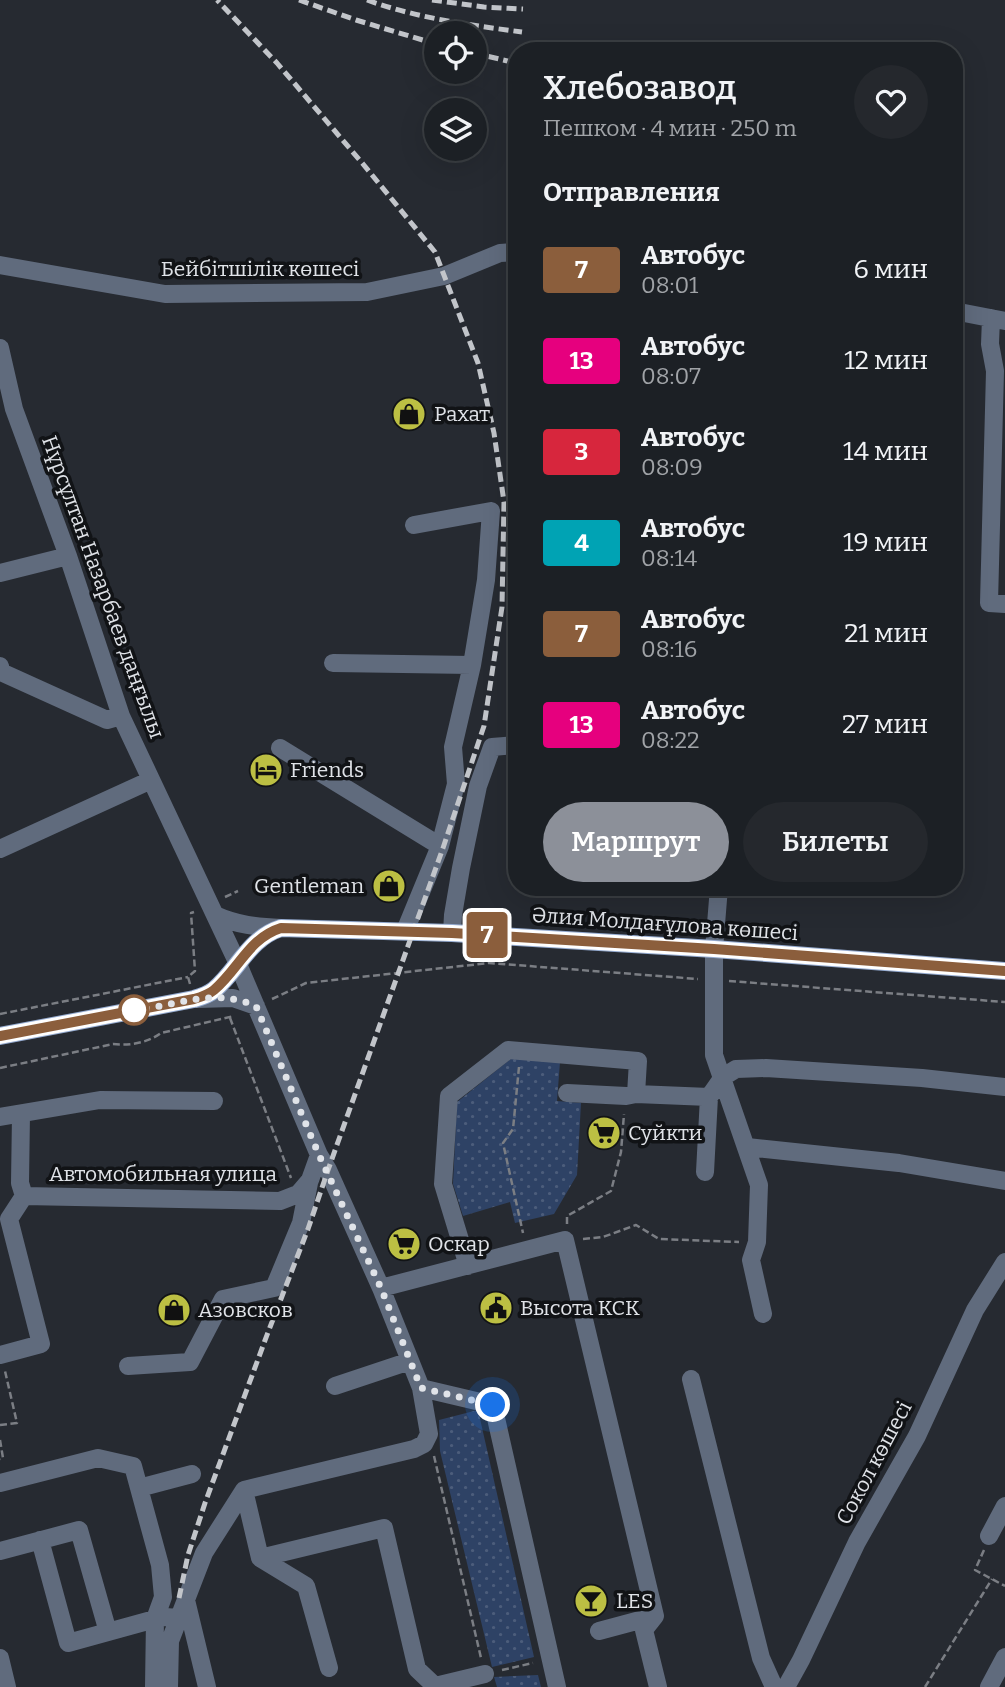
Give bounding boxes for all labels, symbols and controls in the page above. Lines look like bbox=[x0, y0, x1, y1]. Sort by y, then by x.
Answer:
map controls bbox=[424, 21, 487, 161]
button: locate bbox=[424, 21, 487, 84]
button: heart bbox=[854, 65, 928, 139]
text: Хлебозавод bbox=[543, 68, 736, 108]
button: layers bbox=[424, 98, 487, 161]
text: Пешком · 4 мин · 250 m bbox=[543, 114, 797, 142]
text: Отправления bbox=[543, 177, 720, 208]
text: Автобус bbox=[641, 240, 745, 271]
text: 6 мин bbox=[854, 254, 928, 285]
street label: Бейбітшілік көшесі bbox=[161, 256, 359, 282]
text: 7 bbox=[575, 256, 588, 284]
text: 08:01 bbox=[641, 271, 698, 299]
text: Автобус bbox=[641, 331, 745, 362]
text: 12 мин bbox=[844, 345, 928, 376]
text: 13 bbox=[569, 347, 594, 375]
text: 08:07 bbox=[641, 362, 701, 390]
shop icon: Рахат bbox=[390, 395, 428, 433]
place label: Рахат bbox=[434, 401, 490, 427]
text: Автобус bbox=[641, 422, 745, 453]
street label: Нұрсұлтан Назарбаев даңғылы bbox=[36, 432, 170, 742]
text: 14 мин bbox=[843, 436, 928, 467]
text: 3 bbox=[575, 438, 588, 466]
text: 08:09 bbox=[641, 453, 703, 481]
text: Автобус bbox=[641, 513, 745, 544]
text: 19 мин bbox=[843, 527, 928, 558]
text: 4 bbox=[574, 529, 589, 557]
text: 08:14 bbox=[641, 544, 697, 572]
text: Автобус bbox=[641, 604, 745, 635]
text: 21 мин bbox=[844, 618, 928, 649]
text: 7 bbox=[575, 620, 588, 648]
text: 08:16 bbox=[641, 635, 697, 663]
text: Автобус bbox=[641, 695, 745, 726]
text: 27 мин bbox=[842, 709, 928, 740]
text: 13 bbox=[569, 711, 594, 739]
text: 08:22 bbox=[641, 726, 699, 754]
hotel icon: Friends bbox=[247, 751, 285, 789]
place label: Friends bbox=[290, 757, 364, 783]
button: Маршрут bbox=[543, 802, 729, 882]
button: Билеты bbox=[743, 802, 928, 882]
shop icon: Gentleman bbox=[370, 867, 408, 905]
place label: Gentleman bbox=[254, 873, 364, 899]
street label: Әлия Молдағұлова көшесі bbox=[531, 902, 799, 946]
line badge: 7 bbox=[464, 912, 510, 958]
text: 7 bbox=[481, 921, 493, 949]
unlabelled marker bbox=[119, 995, 149, 1025]
supermarket icon: Суйкти bbox=[585, 1114, 623, 1152]
place label: Суйкти bbox=[628, 1120, 703, 1146]
street label: Автомобильная улица bbox=[49, 1161, 278, 1187]
supermarket icon: Оскар bbox=[385, 1225, 423, 1263]
place label: Оскар bbox=[428, 1231, 490, 1257]
public building icon: Высота КСК bbox=[477, 1289, 515, 1327]
shop icon: Азовсков bbox=[155, 1291, 193, 1329]
place label: Высота КСК bbox=[520, 1295, 640, 1321]
place label: Азовсков bbox=[198, 1297, 293, 1323]
your location bbox=[475, 1387, 510, 1422]
street label: Сокол көшесі bbox=[831, 1397, 917, 1529]
bar icon: LES bbox=[572, 1582, 610, 1620]
place label: LES bbox=[616, 1588, 653, 1614]

